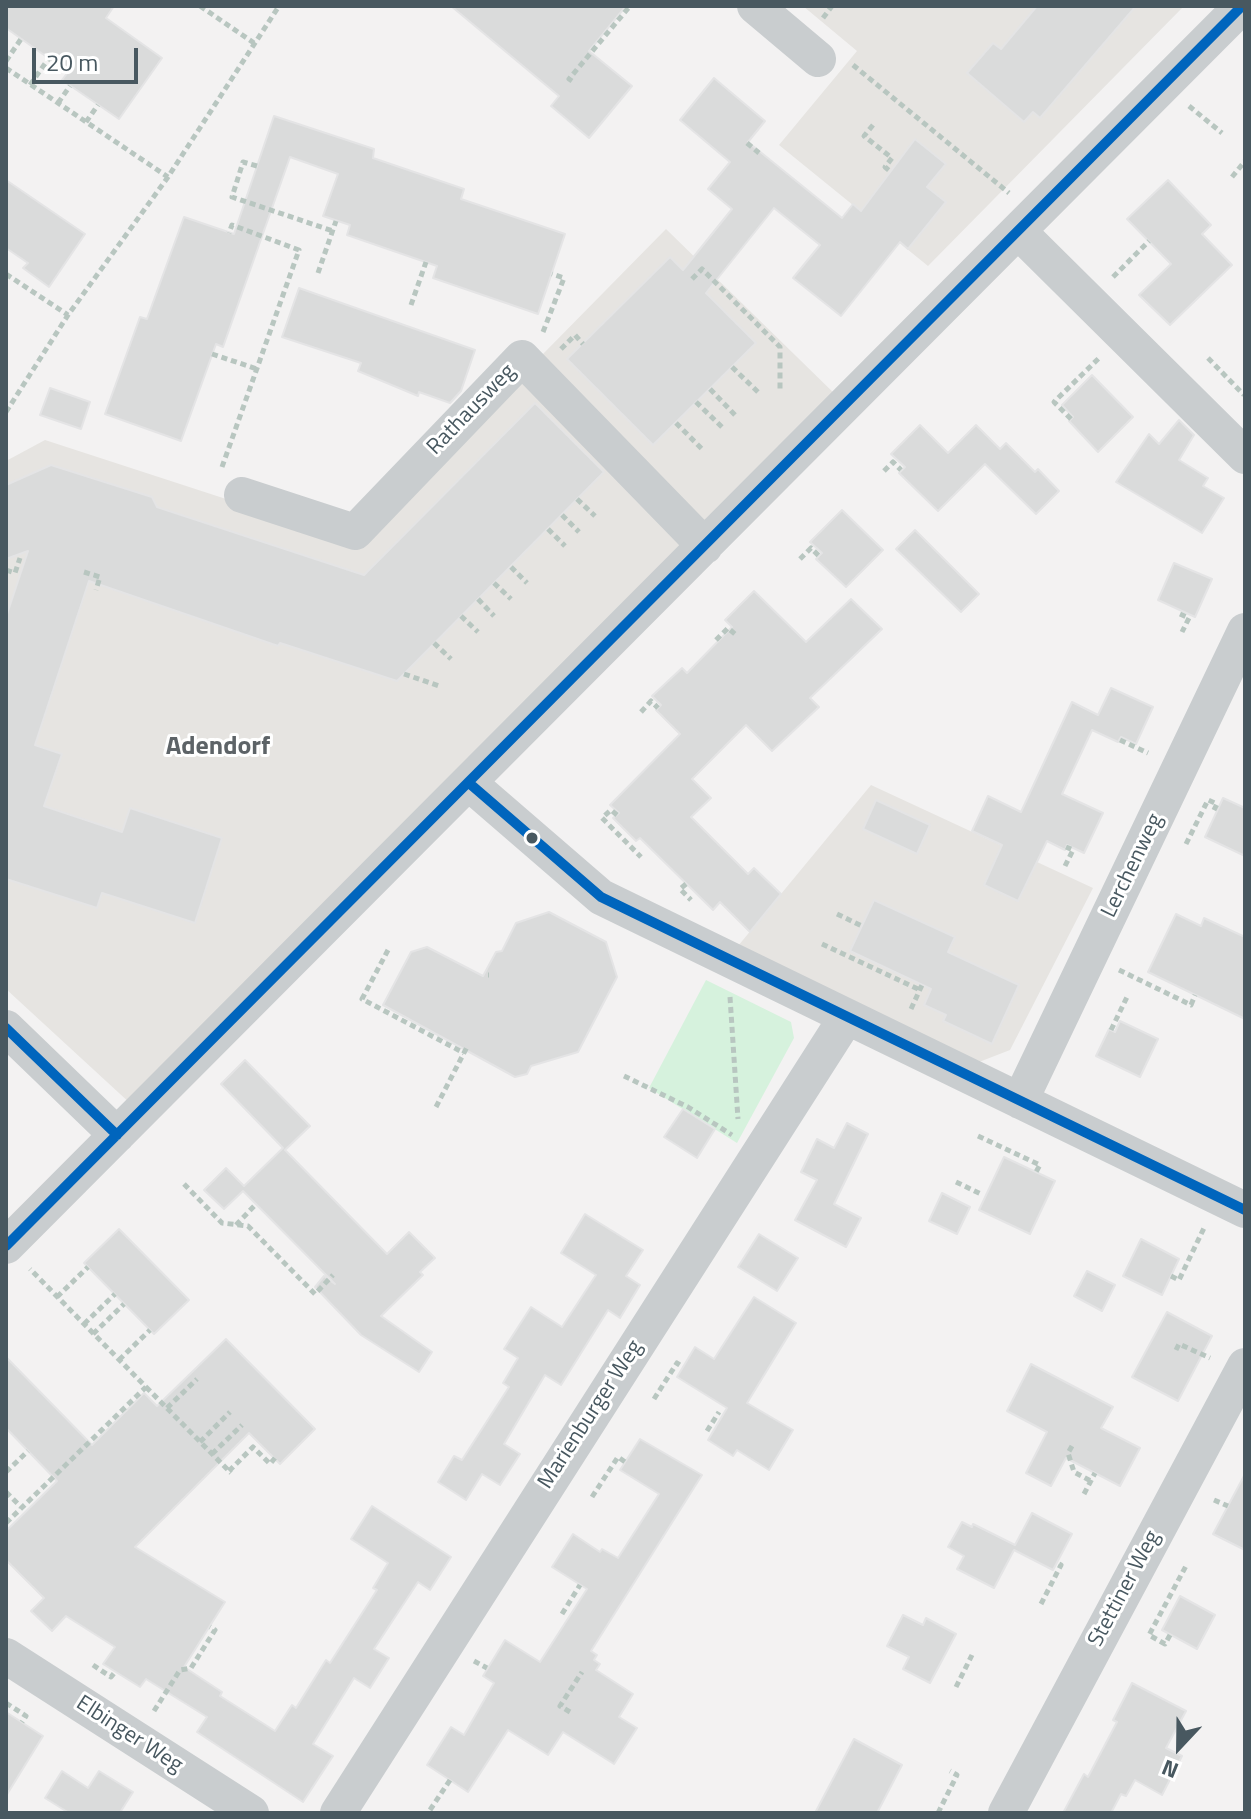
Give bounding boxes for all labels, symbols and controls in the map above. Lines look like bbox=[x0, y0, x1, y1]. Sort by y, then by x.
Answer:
scale bar bbox=[36, 32, 142, 82]
text: 20 m bbox=[46, 44, 98, 80]
street label: Rathausweg bbox=[422, 359, 522, 461]
district label: Adendorf bbox=[166, 732, 270, 764]
street label: Lerchenweg bbox=[1097, 810, 1169, 922]
unlabelled marker bbox=[524, 830, 540, 846]
street label: Marienburger Weg bbox=[533, 1336, 649, 1494]
street label: Stettiner Weg bbox=[1083, 1526, 1167, 1652]
street label: Elbinger Weg bbox=[71, 1691, 187, 1779]
north arrow bbox=[1139, 1707, 1219, 1787]
text: N bbox=[1157, 1751, 1183, 1788]

